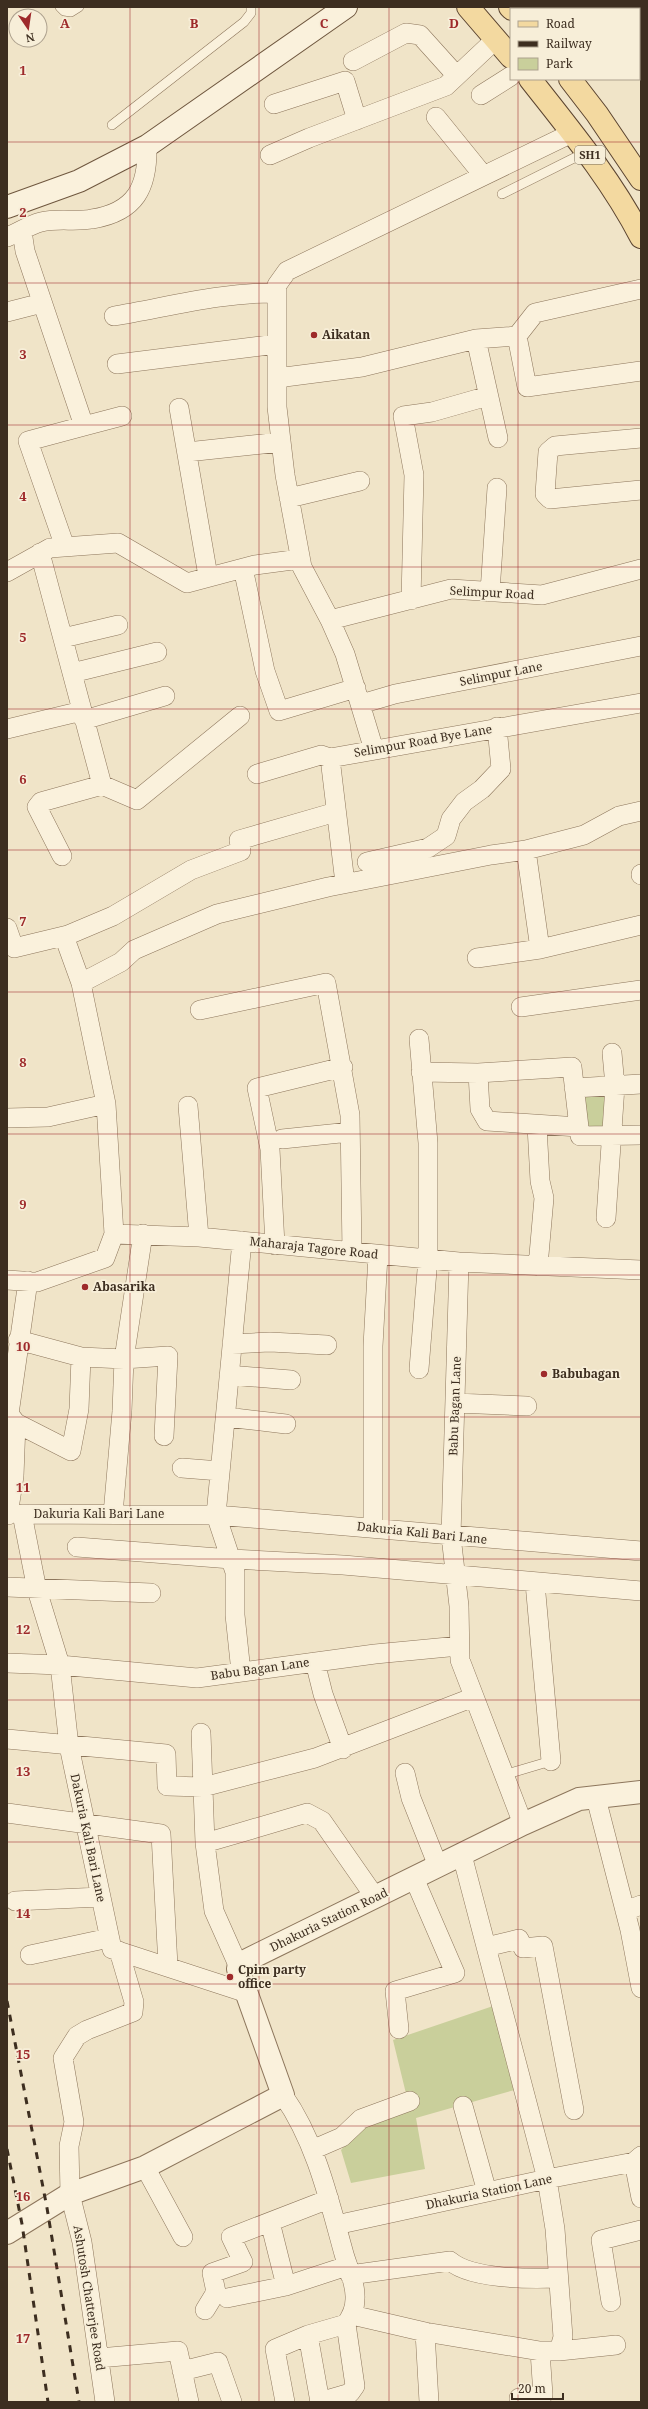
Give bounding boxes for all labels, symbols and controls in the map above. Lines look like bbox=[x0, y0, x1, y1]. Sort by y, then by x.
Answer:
north arrow bbox=[8, 8, 48, 48]
legend bbox=[510, 8, 640, 80]
text: A bbox=[60, 14, 70, 32]
text: B bbox=[190, 14, 199, 32]
text: C bbox=[320, 14, 329, 32]
text: D bbox=[449, 14, 459, 32]
text: Road bbox=[546, 15, 576, 32]
text: N bbox=[24, 30, 36, 47]
text: Railway bbox=[546, 35, 592, 52]
text: Park bbox=[546, 55, 574, 72]
text: 1 bbox=[19, 61, 27, 79]
road number: SH1 bbox=[575, 146, 605, 164]
text: 2 bbox=[19, 203, 27, 221]
place label: Aikatan bbox=[322, 326, 370, 343]
marker: Aikatan bbox=[309, 330, 319, 340]
text: 3 bbox=[19, 345, 27, 363]
text: 4 bbox=[19, 487, 27, 505]
street label: Selimpur Road bbox=[449, 582, 535, 603]
text: 5 bbox=[19, 628, 27, 646]
street label: Selimpur Lane bbox=[458, 657, 544, 690]
street label: Selimpur Road Bye Lane bbox=[353, 720, 493, 761]
text: 6 bbox=[19, 770, 27, 788]
text: 7 bbox=[19, 912, 27, 930]
text: 8 bbox=[19, 1053, 27, 1071]
text: 9 bbox=[19, 1195, 27, 1213]
street label: Maharaja Tagore Road bbox=[249, 1232, 380, 1263]
place label: Abasarika bbox=[93, 1278, 155, 1295]
marker: Abasarika bbox=[80, 1282, 90, 1292]
text: 10 bbox=[16, 1337, 30, 1355]
street label: Babu Bagan Lane bbox=[444, 1356, 465, 1456]
place label: Babubagan bbox=[552, 1365, 620, 1382]
marker: Babubagan bbox=[539, 1369, 549, 1379]
text: 11 bbox=[16, 1478, 30, 1496]
street label: Dakuria Kali Bari Lane bbox=[34, 1505, 164, 1522]
street label: Dakuria Kali Bari Lane bbox=[356, 1517, 488, 1548]
text: 12 bbox=[16, 1620, 30, 1638]
street label: Babu Bagan Lane bbox=[209, 1653, 311, 1684]
text: 13 bbox=[16, 1762, 30, 1780]
street label: Dakuria Kali Bari Lane bbox=[67, 1772, 110, 1904]
street label: Dhakuria Station Road bbox=[267, 1883, 391, 1956]
text: 14 bbox=[16, 1904, 31, 1922]
place label: Cpim party office bbox=[238, 1961, 306, 1992]
marker: Cpim party office bbox=[225, 1972, 235, 1982]
text: 15 bbox=[16, 2045, 30, 2063]
street label: Dhakuria Station Lane bbox=[424, 2170, 554, 2213]
text: 16 bbox=[16, 2187, 30, 2205]
street label: Ashutosh Chatterjee Road bbox=[70, 2224, 109, 2373]
text: 17 bbox=[16, 2329, 30, 2347]
scale bar bbox=[512, 2375, 563, 2401]
text: 20 m bbox=[518, 2380, 546, 2397]

